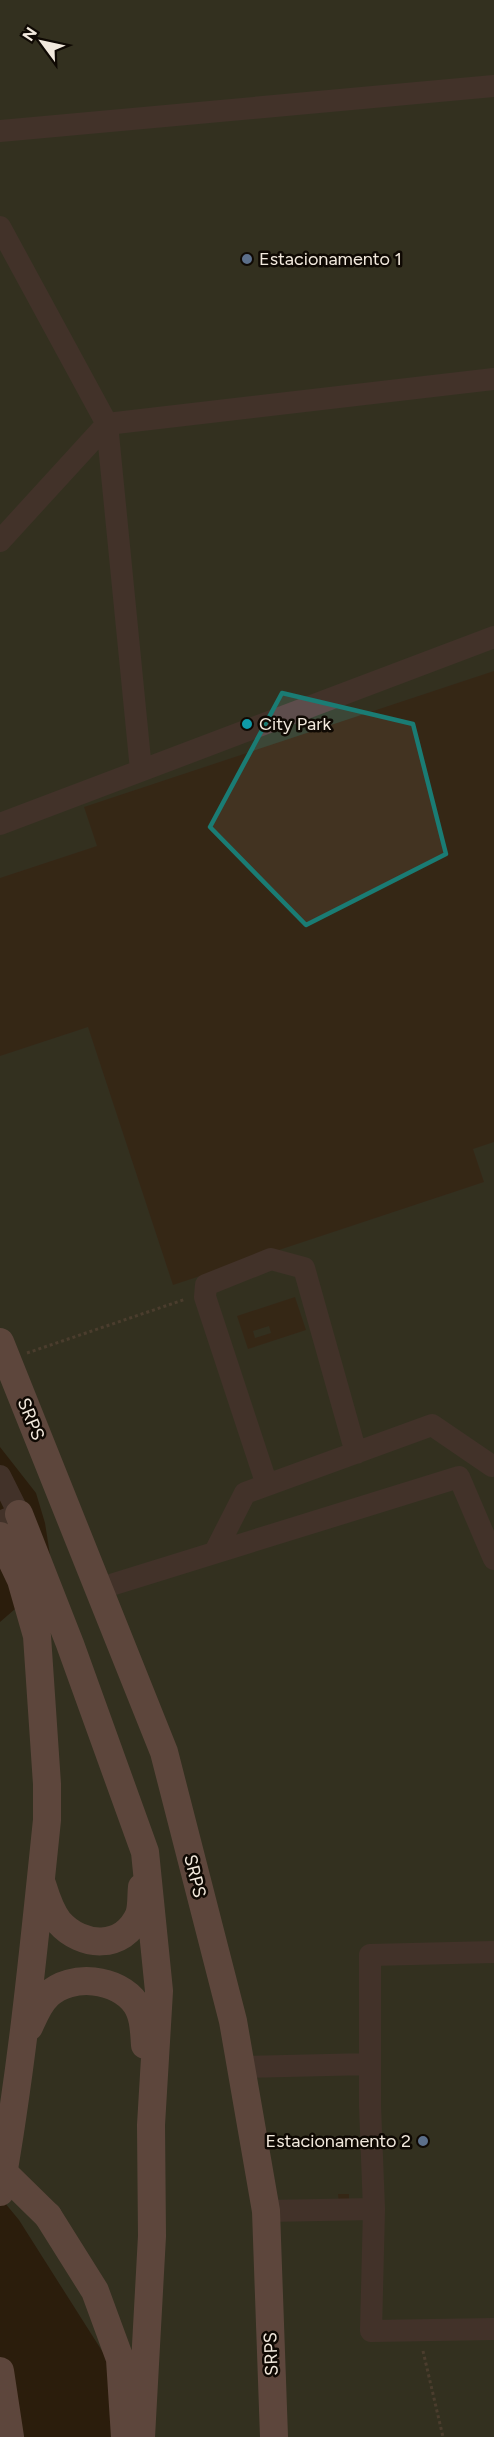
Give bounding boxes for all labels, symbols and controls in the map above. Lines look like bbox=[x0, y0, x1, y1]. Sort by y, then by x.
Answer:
north arrow bbox=[12, 12, 72, 72]
text: N bbox=[19, 24, 41, 44]
place label: Estacionamento 1 bbox=[259, 248, 402, 270]
marker: Estacionamento 1 bbox=[240, 252, 254, 266]
place label: City Park bbox=[259, 713, 331, 735]
marker: City Park bbox=[240, 717, 254, 731]
street label: SRPS bbox=[13, 1395, 49, 1443]
street label: SRPS bbox=[179, 1852, 211, 1900]
place label: Estacionamento 2 bbox=[266, 2130, 411, 2152]
marker: Estacionamento 2 bbox=[416, 2134, 430, 2148]
street label: SRPS bbox=[259, 2332, 283, 2376]

